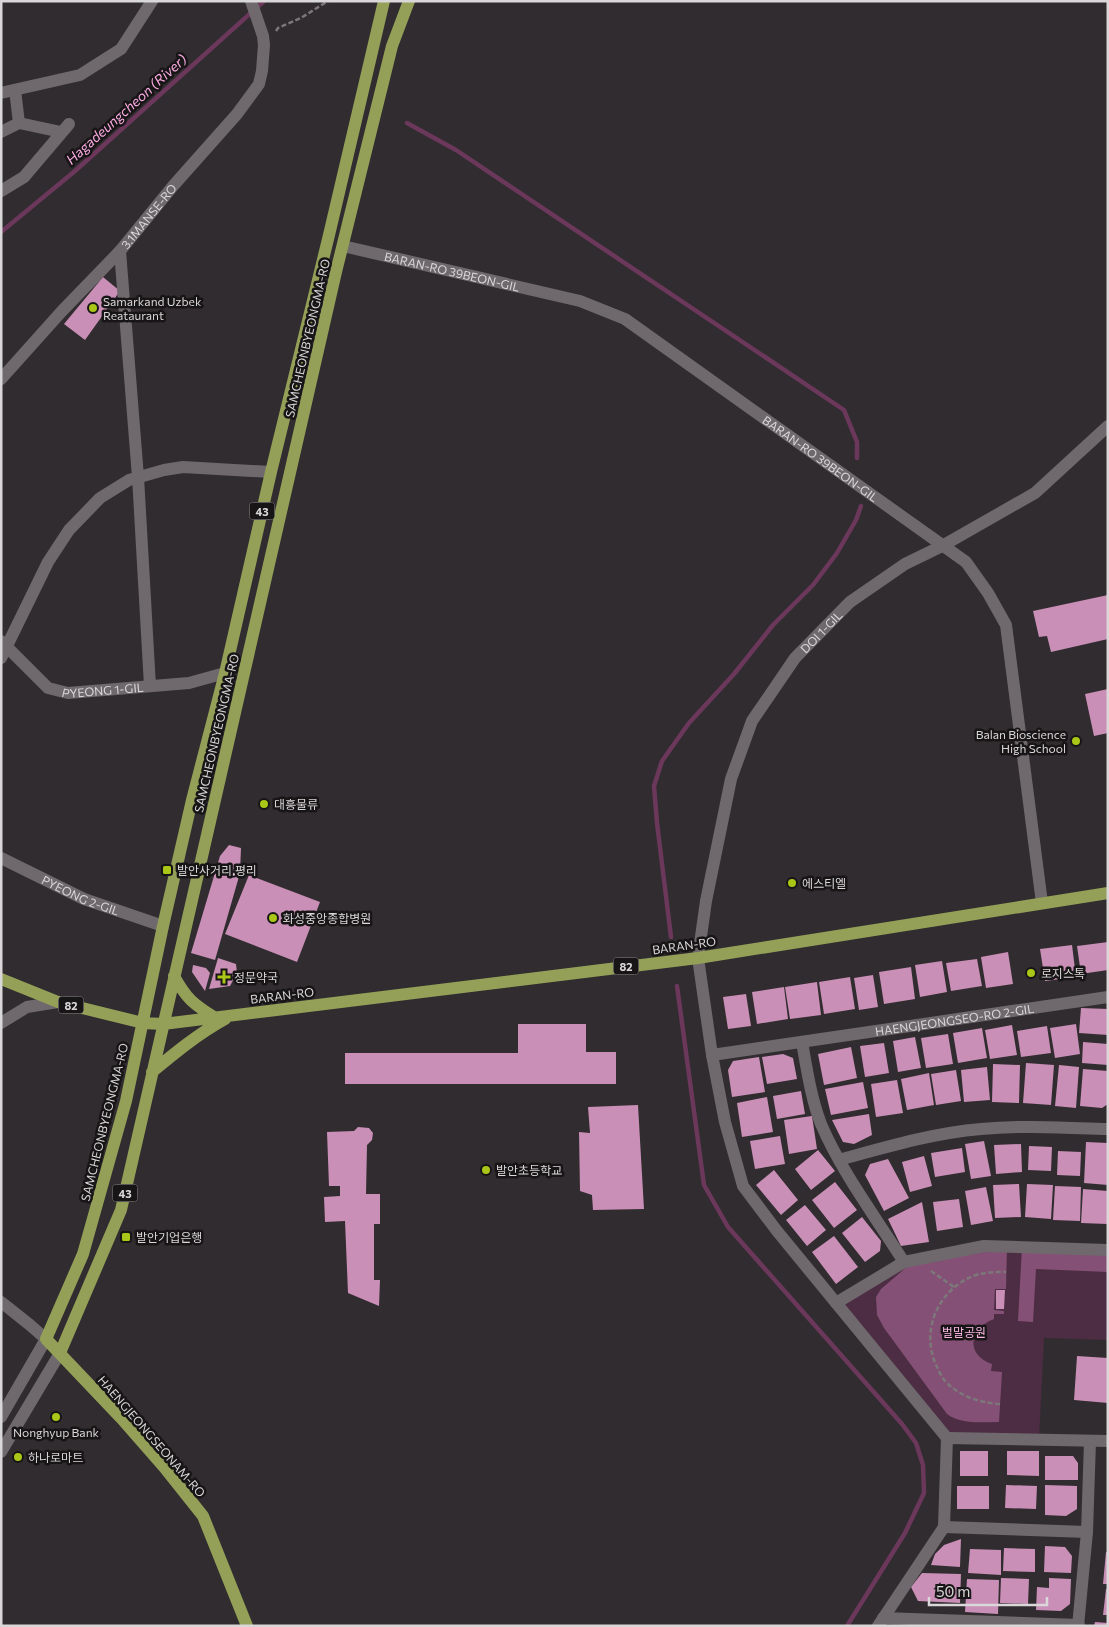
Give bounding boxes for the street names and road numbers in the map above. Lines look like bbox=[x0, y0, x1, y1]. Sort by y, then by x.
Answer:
street label: 3.1MANSE-RO bbox=[118, 181, 179, 251]
street label: BARAN-RO 39BEON-GIL bbox=[383, 249, 521, 294]
street label: SAMCHEONBYEONGMA-RO bbox=[282, 257, 332, 419]
street label: BARAN-RO 39BEON-GIL bbox=[760, 413, 881, 504]
road number: 43 bbox=[250, 502, 274, 520]
street label: DOI 1-GIL bbox=[797, 608, 845, 656]
street label: SAMCHEONBYEONGMA-RO bbox=[191, 652, 241, 814]
street label: PYEONG 1-GIL bbox=[61, 680, 144, 700]
street label: PYEONG 2-GIL bbox=[40, 872, 121, 918]
street label: BARAN-RO bbox=[651, 934, 717, 956]
road number: 82 bbox=[614, 958, 638, 974]
street label: BARAN-RO bbox=[249, 984, 315, 1006]
road number: 82 bbox=[58, 996, 84, 1014]
street label: HAENGJEONGSEO-RO 2-GIL bbox=[874, 1001, 1035, 1038]
street label: SAMCHEONBYEONGMA-RO bbox=[78, 1041, 130, 1202]
road number: 43 bbox=[112, 1184, 138, 1202]
street label: HAENGJEONGSEONAM-RO bbox=[95, 1373, 209, 1500]

